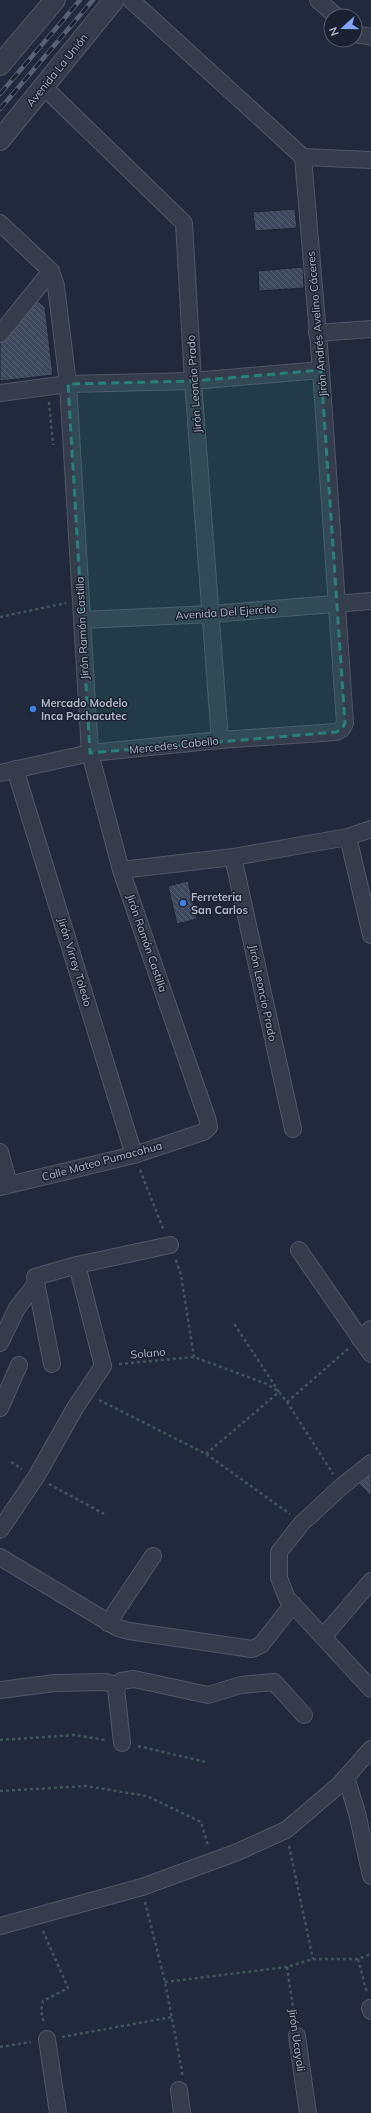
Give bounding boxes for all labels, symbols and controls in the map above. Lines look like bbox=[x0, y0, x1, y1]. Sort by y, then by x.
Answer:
north arrow bbox=[323, 8, 363, 48]
text: N bbox=[326, 25, 342, 38]
street label: Avenida La Unión bbox=[23, 31, 91, 109]
street label: Jirón Andrés Avelino Cáceres bbox=[304, 251, 330, 397]
street label: Jirón Leoncio Prado bbox=[184, 335, 204, 433]
street label: Jirón Ramón Castilla bbox=[72, 576, 92, 680]
street label: Avenida Del Ejercito bbox=[175, 601, 277, 623]
place label: Mercado Modelo Inca Pachacutec bbox=[41, 696, 128, 723]
marker: Mercado Modelo Inca Pachacutec bbox=[28, 704, 38, 714]
street label: Mercedes Cabello bbox=[129, 733, 219, 757]
place label: Ferreteria San Carlos bbox=[191, 890, 248, 917]
street label: Jirón Ramón Castilla bbox=[124, 892, 170, 994]
marker: Ferreteria San Carlos bbox=[178, 898, 188, 908]
street label: Jirón Virrey Toledo bbox=[55, 916, 95, 1008]
street label: Jirón Leoncio Prado bbox=[246, 944, 280, 1042]
street label: Calle Mateo Pumacahua bbox=[40, 1138, 164, 1184]
street label: Solano bbox=[130, 1344, 166, 1362]
street label: Jirón Ucayali bbox=[286, 2008, 308, 2072]

